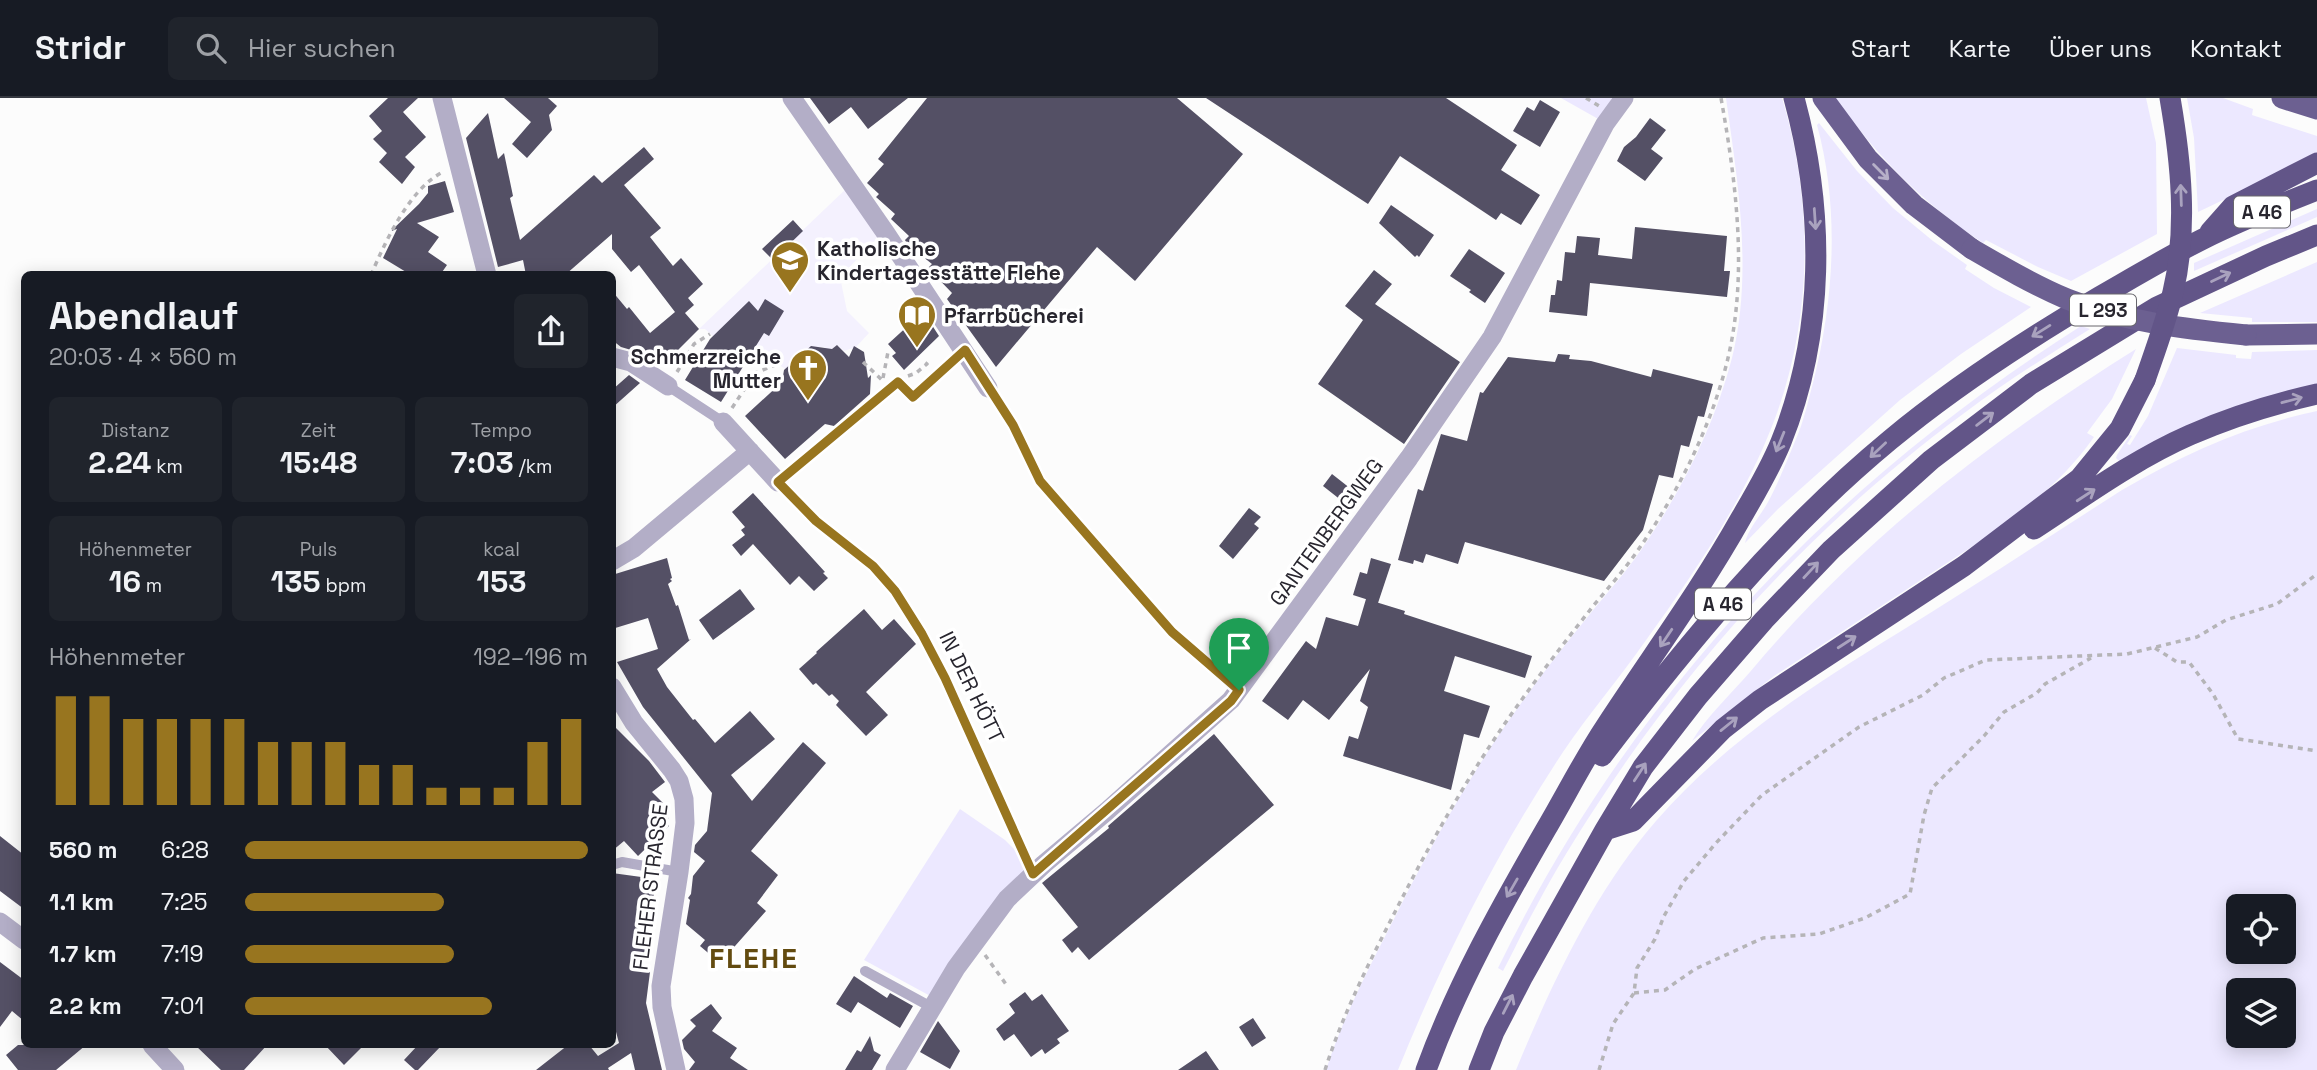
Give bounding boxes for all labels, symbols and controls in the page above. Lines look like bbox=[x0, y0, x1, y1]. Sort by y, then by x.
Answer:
search box bbox=[168, 17, 658, 80]
text: Stridr bbox=[35, 27, 126, 69]
icon: search bbox=[192, 29, 230, 67]
text: Hier suchen bbox=[248, 31, 396, 65]
text: Start bbox=[1851, 33, 1911, 64]
text: Karte bbox=[1949, 33, 2011, 64]
text: Über uns bbox=[2049, 33, 2152, 64]
text: Kontakt bbox=[2190, 33, 2282, 64]
one-way arrow bbox=[1872, 163, 1889, 180]
one-way arrow bbox=[2175, 184, 2188, 207]
road number: A 46 bbox=[2234, 196, 2290, 228]
one-way arrow bbox=[1809, 208, 1822, 230]
place label: Katholische Kindertagesstätte Flehe bbox=[817, 235, 1061, 286]
school or university icon: Katholische Kindertagesstätte Flehe bbox=[769, 239, 811, 294]
one-way arrow bbox=[2210, 270, 2231, 283]
text: Abendlauf bbox=[49, 292, 238, 340]
button: share bbox=[514, 294, 588, 368]
library icon: Pfarrbücherei bbox=[896, 294, 938, 349]
road number: L 293 bbox=[2070, 294, 2136, 326]
place label: Pfarrbücherei bbox=[944, 302, 1084, 329]
one-way arrow bbox=[2032, 325, 2052, 339]
text: 20:03 · 4 × 560 m bbox=[49, 342, 237, 372]
place label: Schmerzreiche Mutter bbox=[631, 343, 781, 394]
church icon: Schmerzreiche Mutter bbox=[787, 347, 829, 402]
one-way arrow bbox=[2280, 393, 2302, 406]
one-way arrow bbox=[1975, 411, 1994, 426]
text: Distanz bbox=[101, 418, 170, 443]
text: Zeit bbox=[301, 418, 336, 443]
text: Tempo bbox=[471, 418, 532, 443]
one-way arrow bbox=[1773, 431, 1786, 453]
one-way arrow bbox=[1870, 442, 1887, 459]
text: 2.24 bbox=[88, 443, 151, 482]
text: 15:48 bbox=[280, 443, 357, 482]
text: 7:03 bbox=[451, 443, 514, 482]
street label: GANTENBERGWEG bbox=[1263, 453, 1389, 611]
text: km bbox=[151, 454, 183, 479]
text: /km bbox=[514, 454, 552, 479]
one-way arrow bbox=[2076, 488, 2095, 502]
text: Höhenmeter bbox=[79, 537, 192, 562]
text: Puls bbox=[300, 537, 337, 562]
text: kcal bbox=[483, 537, 520, 562]
text: 16 bbox=[109, 562, 141, 601]
text: 135 bbox=[271, 562, 321, 601]
text: 153 bbox=[477, 562, 526, 601]
one-way arrow bbox=[1803, 562, 1820, 579]
text: m bbox=[141, 573, 162, 598]
text: bpm bbox=[321, 573, 366, 598]
road number: A 46 bbox=[1695, 589, 1751, 620]
pin bbox=[1209, 618, 1269, 690]
street label: IN DER HÖTT bbox=[933, 627, 1011, 747]
one-way arrow bbox=[1659, 628, 1673, 648]
icon: arrive bbox=[1220, 629, 1258, 667]
one-way arrow bbox=[1837, 635, 1857, 649]
text: Höhenmeter bbox=[49, 642, 186, 672]
text: 192–196 m bbox=[473, 642, 588, 672]
one-way arrow bbox=[1720, 717, 1738, 732]
one-way arrow bbox=[1634, 762, 1648, 782]
street label: FLEHER STRASSE bbox=[626, 802, 674, 972]
text: 560 m bbox=[49, 835, 117, 865]
text: 6:28 bbox=[161, 835, 209, 865]
one-way arrow bbox=[1504, 878, 1518, 898]
text: 1.1 km bbox=[49, 887, 114, 917]
text: 7:25 bbox=[161, 887, 207, 917]
map controls bbox=[2226, 894, 2296, 1048]
button: locate bbox=[2226, 894, 2296, 964]
text: 1.7 km bbox=[49, 939, 117, 969]
text: 7:19 bbox=[161, 939, 203, 969]
district label: FLEHE bbox=[709, 940, 799, 976]
button: layers bbox=[2226, 978, 2296, 1048]
text: 2.2 km bbox=[49, 991, 122, 1021]
text: 7:01 bbox=[161, 991, 204, 1021]
one-way arrow bbox=[1502, 994, 1516, 1015]

